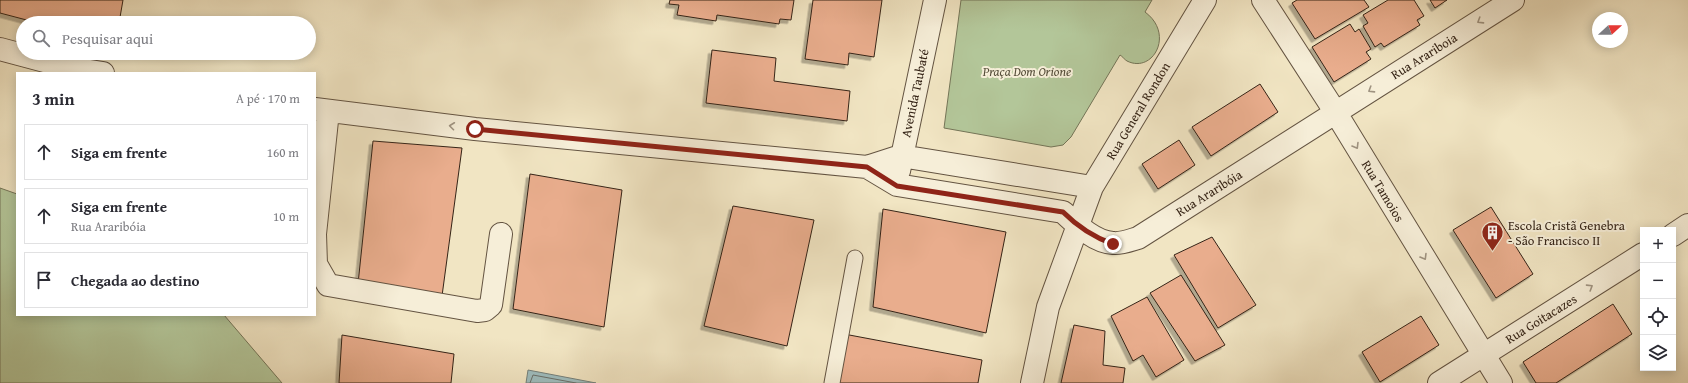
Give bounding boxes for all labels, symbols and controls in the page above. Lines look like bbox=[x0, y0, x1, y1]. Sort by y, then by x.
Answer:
north arrow bbox=[1592, 12, 1628, 48]
search box bbox=[16, 16, 316, 60]
one-way arrow bbox=[1477, 16, 1484, 24]
icon: search bbox=[30, 27, 52, 49]
text: Pesquisar aqui bbox=[62, 28, 153, 49]
street label: Rua Arariboia bbox=[1387, 28, 1462, 84]
street label: Avenida Taubaté bbox=[896, 47, 934, 139]
street label: Rua General Rondon bbox=[1101, 58, 1175, 163]
park label: Praça Dom Orione bbox=[982, 62, 1071, 81]
text: 3 min bbox=[32, 86, 74, 111]
one-way arrow bbox=[1368, 86, 1375, 93]
text: A pé · 170 m bbox=[236, 89, 300, 108]
route start bbox=[466, 120, 484, 138]
one-way arrow bbox=[449, 122, 455, 131]
icon: ahead bbox=[33, 141, 55, 163]
text: Siga em frente bbox=[71, 142, 167, 163]
one-way arrow bbox=[1351, 142, 1359, 149]
text: 160 m bbox=[267, 143, 299, 162]
street label: Rua Tamoios bbox=[1357, 156, 1409, 226]
street label: Rua Araribóia bbox=[1172, 165, 1247, 221]
text: Siga em frente bbox=[71, 196, 167, 217]
icon: ahead bbox=[33, 205, 55, 227]
text: 10 m bbox=[273, 207, 299, 226]
place label: Escola Cristã Genebra - São Francisco II bbox=[1508, 216, 1626, 250]
text: Rua Araribóia bbox=[71, 217, 146, 236]
building icon: Escola Cristã Genebra - São Francisco II bbox=[1480, 219, 1506, 252]
map controls bbox=[1640, 227, 1676, 371]
button: + bbox=[1640, 227, 1676, 263]
route end bbox=[1104, 235, 1122, 253]
one-way arrow bbox=[1419, 253, 1426, 260]
button: − bbox=[1640, 263, 1676, 299]
icon: arrive bbox=[33, 269, 55, 291]
text: Chegada ao destino bbox=[71, 270, 199, 291]
one-way arrow bbox=[1586, 285, 1593, 292]
street label: Rua Goitacazes bbox=[1502, 289, 1580, 349]
button: locate bbox=[1640, 299, 1676, 335]
button: layers bbox=[1640, 335, 1676, 371]

